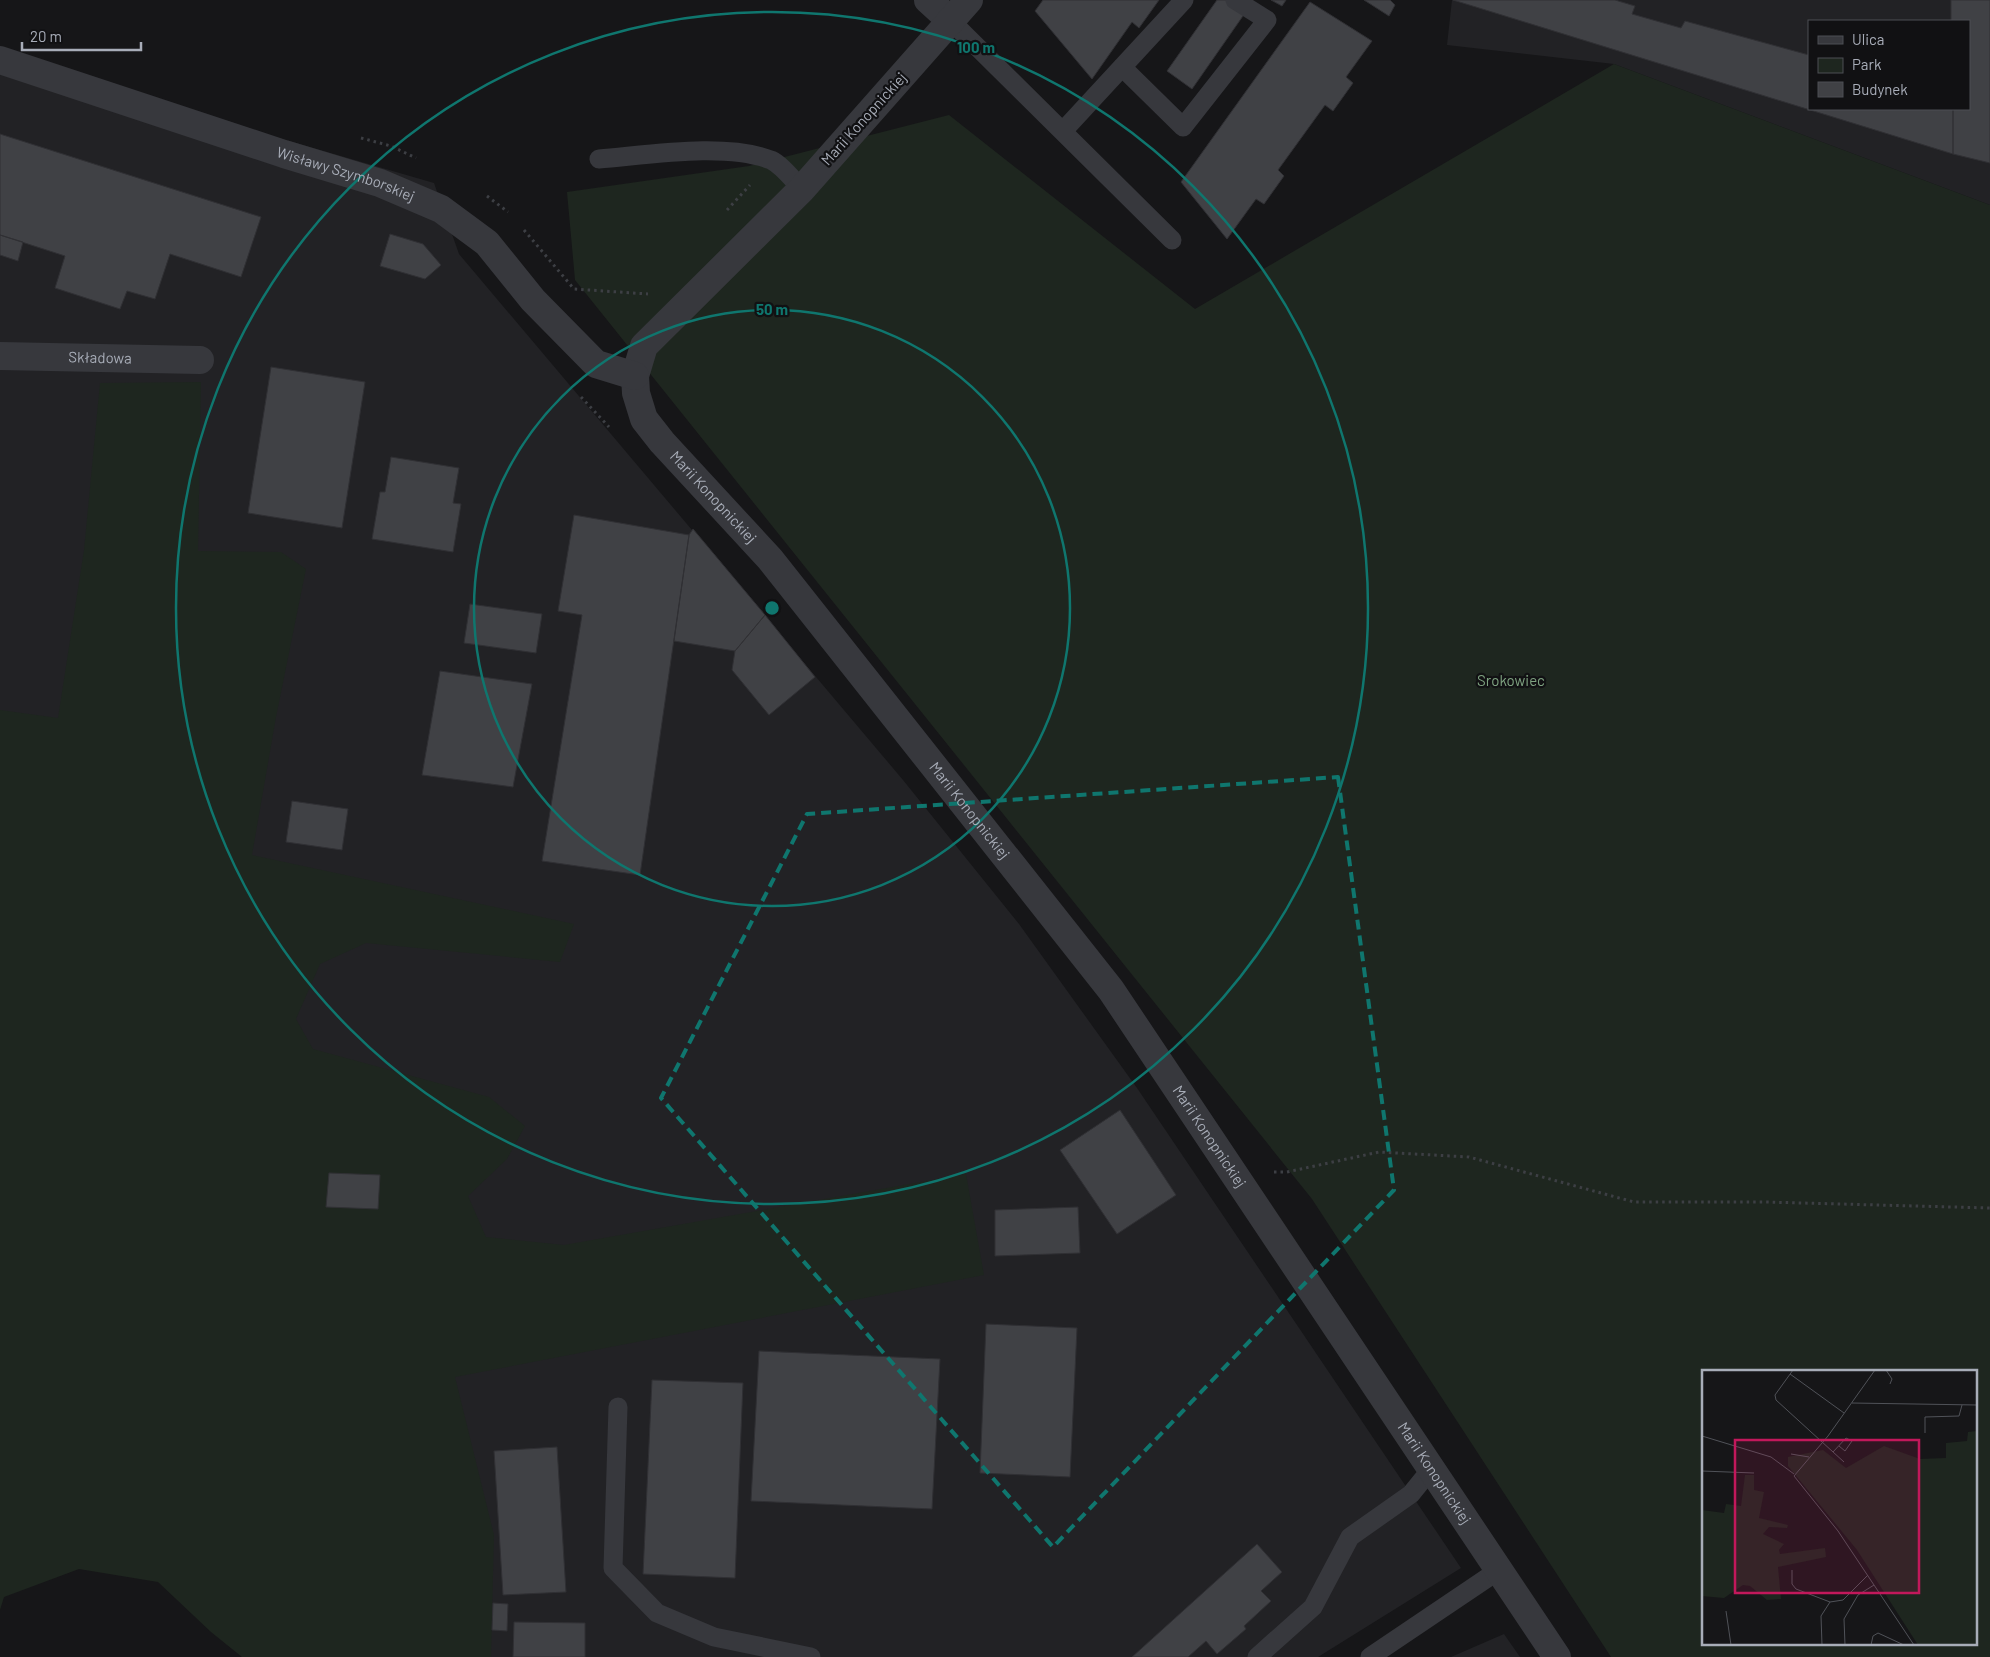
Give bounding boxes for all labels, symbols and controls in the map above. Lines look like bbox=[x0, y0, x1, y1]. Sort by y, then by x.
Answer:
scale bar bbox=[22, 20, 141, 52]
legend bbox=[1808, 20, 1970, 110]
text: 20 m bbox=[30, 27, 62, 45]
text: Ulica bbox=[1852, 30, 1884, 48]
text: 100 m bbox=[957, 38, 995, 56]
text: Park bbox=[1852, 55, 1882, 73]
street label: Marii Konopnickiej bbox=[817, 68, 910, 168]
text: Budynek bbox=[1852, 80, 1908, 98]
street label: Wisławy Szymborskiej bbox=[274, 142, 418, 205]
text: 50 m bbox=[756, 300, 788, 318]
street label: Składowa bbox=[68, 347, 132, 367]
street label: Marii Konopnickiej bbox=[667, 447, 761, 546]
centre of rings bbox=[763, 599, 781, 617]
park label: Srokowiec bbox=[1477, 671, 1545, 689]
street label: Marii Konopnickiej bbox=[926, 758, 1014, 862]
street label: Marii Konopnickiej bbox=[1169, 1082, 1250, 1191]
inset map bbox=[1702, 1370, 1978, 1644]
street label: Marii Konopnickiej bbox=[1395, 1418, 1476, 1527]

